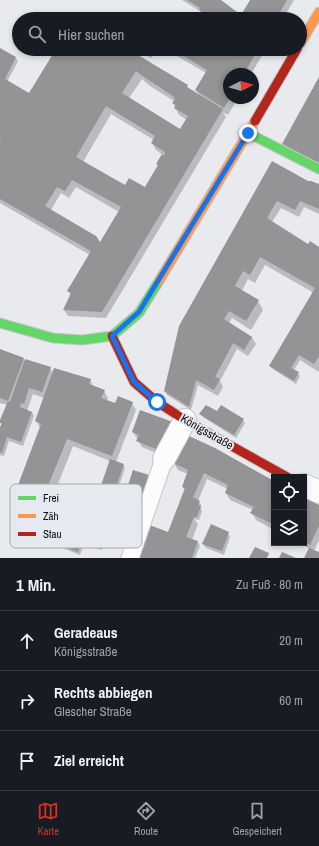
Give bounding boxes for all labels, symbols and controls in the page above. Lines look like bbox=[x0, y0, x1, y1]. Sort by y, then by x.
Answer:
search box bbox=[12, 12, 307, 56]
icon: search bbox=[26, 23, 48, 45]
text: Hier suchen bbox=[58, 24, 124, 45]
north arrow bbox=[223, 68, 259, 104]
route end bbox=[239, 124, 257, 142]
route start bbox=[148, 393, 166, 411]
street label: Königsstraße bbox=[178, 410, 236, 454]
map controls bbox=[271, 474, 307, 546]
button: locate bbox=[271, 474, 307, 510]
legend bbox=[10, 484, 142, 548]
text: Frei bbox=[43, 491, 59, 505]
text: Zäh bbox=[43, 509, 59, 523]
button: layers bbox=[271, 510, 307, 546]
text: Stau bbox=[43, 527, 62, 541]
text: 1 Min. bbox=[16, 573, 56, 596]
text: Zu Fuß · 80 m bbox=[236, 576, 303, 593]
text: Geradeaus bbox=[54, 622, 118, 643]
icon: ahead bbox=[16, 630, 38, 652]
text: 20 m bbox=[279, 632, 303, 649]
text: Königsstraße bbox=[54, 643, 117, 660]
text: Rechts abbiegen bbox=[54, 682, 152, 703]
icon: right bbox=[16, 690, 38, 712]
text: 60 m bbox=[279, 692, 303, 709]
text: Glescher Straße bbox=[54, 703, 132, 720]
icon: arrive bbox=[16, 750, 38, 772]
text: Ziel erreicht bbox=[54, 750, 124, 771]
tab: Karte bbox=[37, 800, 59, 838]
tab: Route bbox=[134, 800, 158, 838]
tab: Gespeichert bbox=[233, 800, 282, 838]

